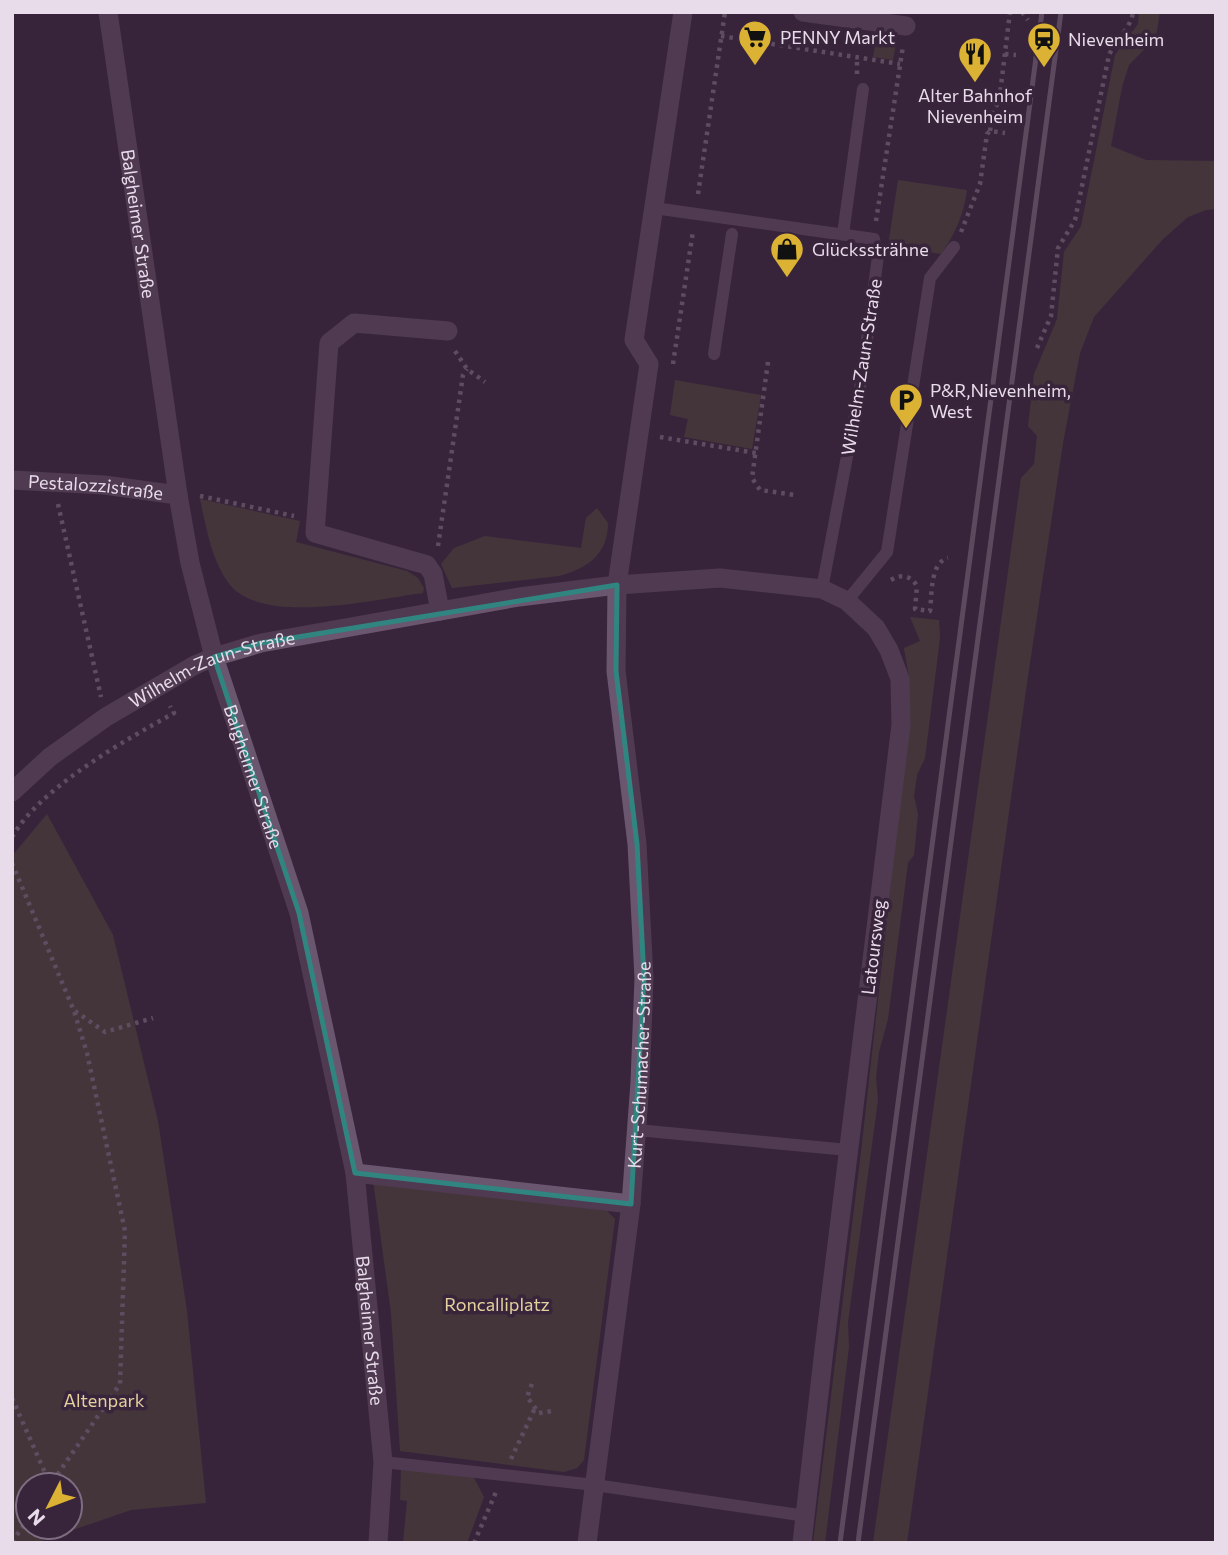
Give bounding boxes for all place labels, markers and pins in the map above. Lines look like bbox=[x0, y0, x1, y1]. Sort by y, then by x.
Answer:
supermarket icon: PENNY Markt bbox=[736, 18, 774, 67]
station icon: Nievenheim bbox=[1025, 20, 1063, 69]
place label: PENNY Markt bbox=[780, 26, 895, 48]
place label: Nievenheim bbox=[1068, 28, 1164, 50]
restaurant icon: Alter Bahnhof Nievenheim bbox=[956, 35, 994, 84]
place label: Alter Bahnhof Nievenheim bbox=[918, 84, 1033, 127]
shop icon: Glückssträhne bbox=[768, 230, 806, 279]
place label: Glückssträhne bbox=[812, 238, 929, 260]
place label: P&R,Nievenheim, West bbox=[930, 379, 1071, 422]
parking icon: P&R,Nievenheim, West bbox=[887, 381, 925, 430]

